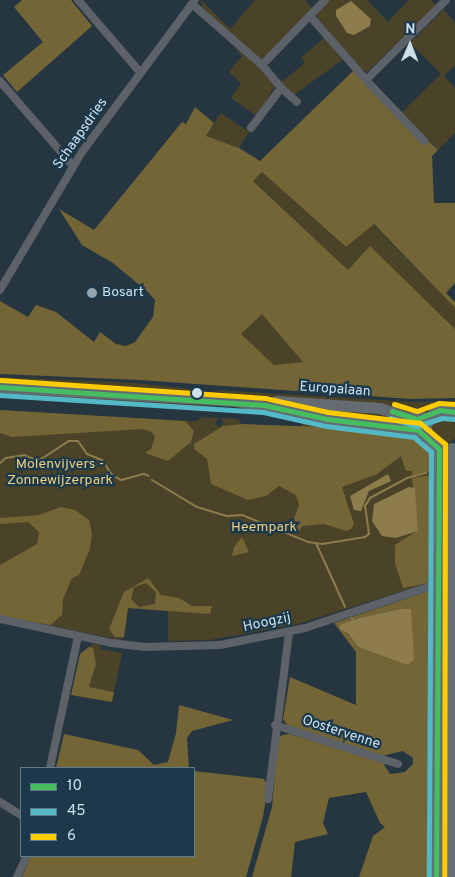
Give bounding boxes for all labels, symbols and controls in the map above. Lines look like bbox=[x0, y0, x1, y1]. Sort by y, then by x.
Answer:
north arrow bbox=[385, 20, 435, 70]
text: N bbox=[405, 21, 415, 38]
street label: Schaapsdries bbox=[50, 95, 112, 173]
place label: Bosart bbox=[102, 285, 144, 301]
marker: Bosart bbox=[86, 287, 98, 299]
street label: Europalaan bbox=[299, 379, 371, 401]
unlabelled marker bbox=[192, 388, 202, 398]
park label: Molenvijvers - Zonnewijzerpark bbox=[7, 457, 113, 490]
park label: Heempark bbox=[231, 520, 297, 536]
street label: Hoogzij bbox=[242, 610, 292, 636]
street label: Oostervenne bbox=[300, 712, 382, 754]
legend bbox=[20, 767, 195, 857]
text: 10 bbox=[67, 777, 82, 796]
text: 45 bbox=[67, 802, 86, 821]
text: 6 bbox=[67, 827, 76, 846]

